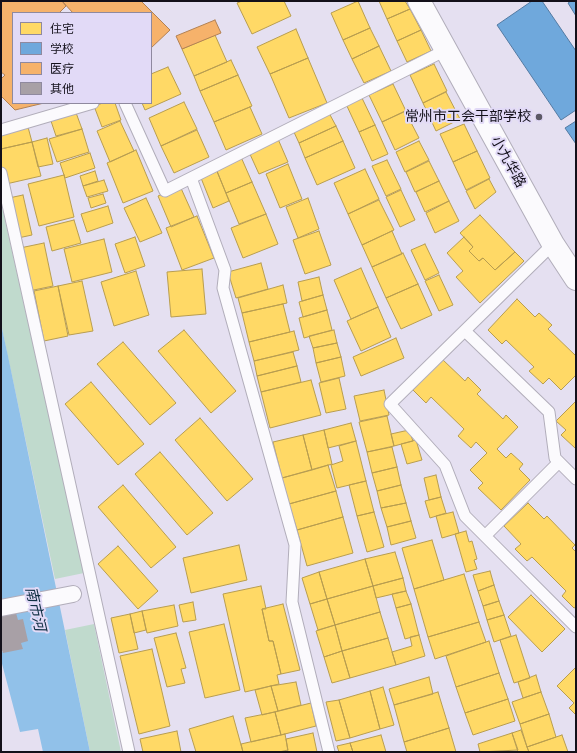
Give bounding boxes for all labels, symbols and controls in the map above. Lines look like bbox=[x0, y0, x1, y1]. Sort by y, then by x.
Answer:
legend bbox=[12, 12, 152, 104]
text: 住宅 bbox=[50, 20, 74, 37]
text: 学校 bbox=[50, 40, 74, 57]
text: 医疗 bbox=[50, 60, 74, 77]
text: 其他 bbox=[50, 80, 74, 97]
place label: 常州市工会干部学校 bbox=[405, 109, 531, 125]
marker: 常州市工会干部学校 bbox=[534, 112, 544, 122]
street label: 小九华路 bbox=[487, 133, 529, 191]
water label: 南市河 bbox=[21, 585, 49, 633]

